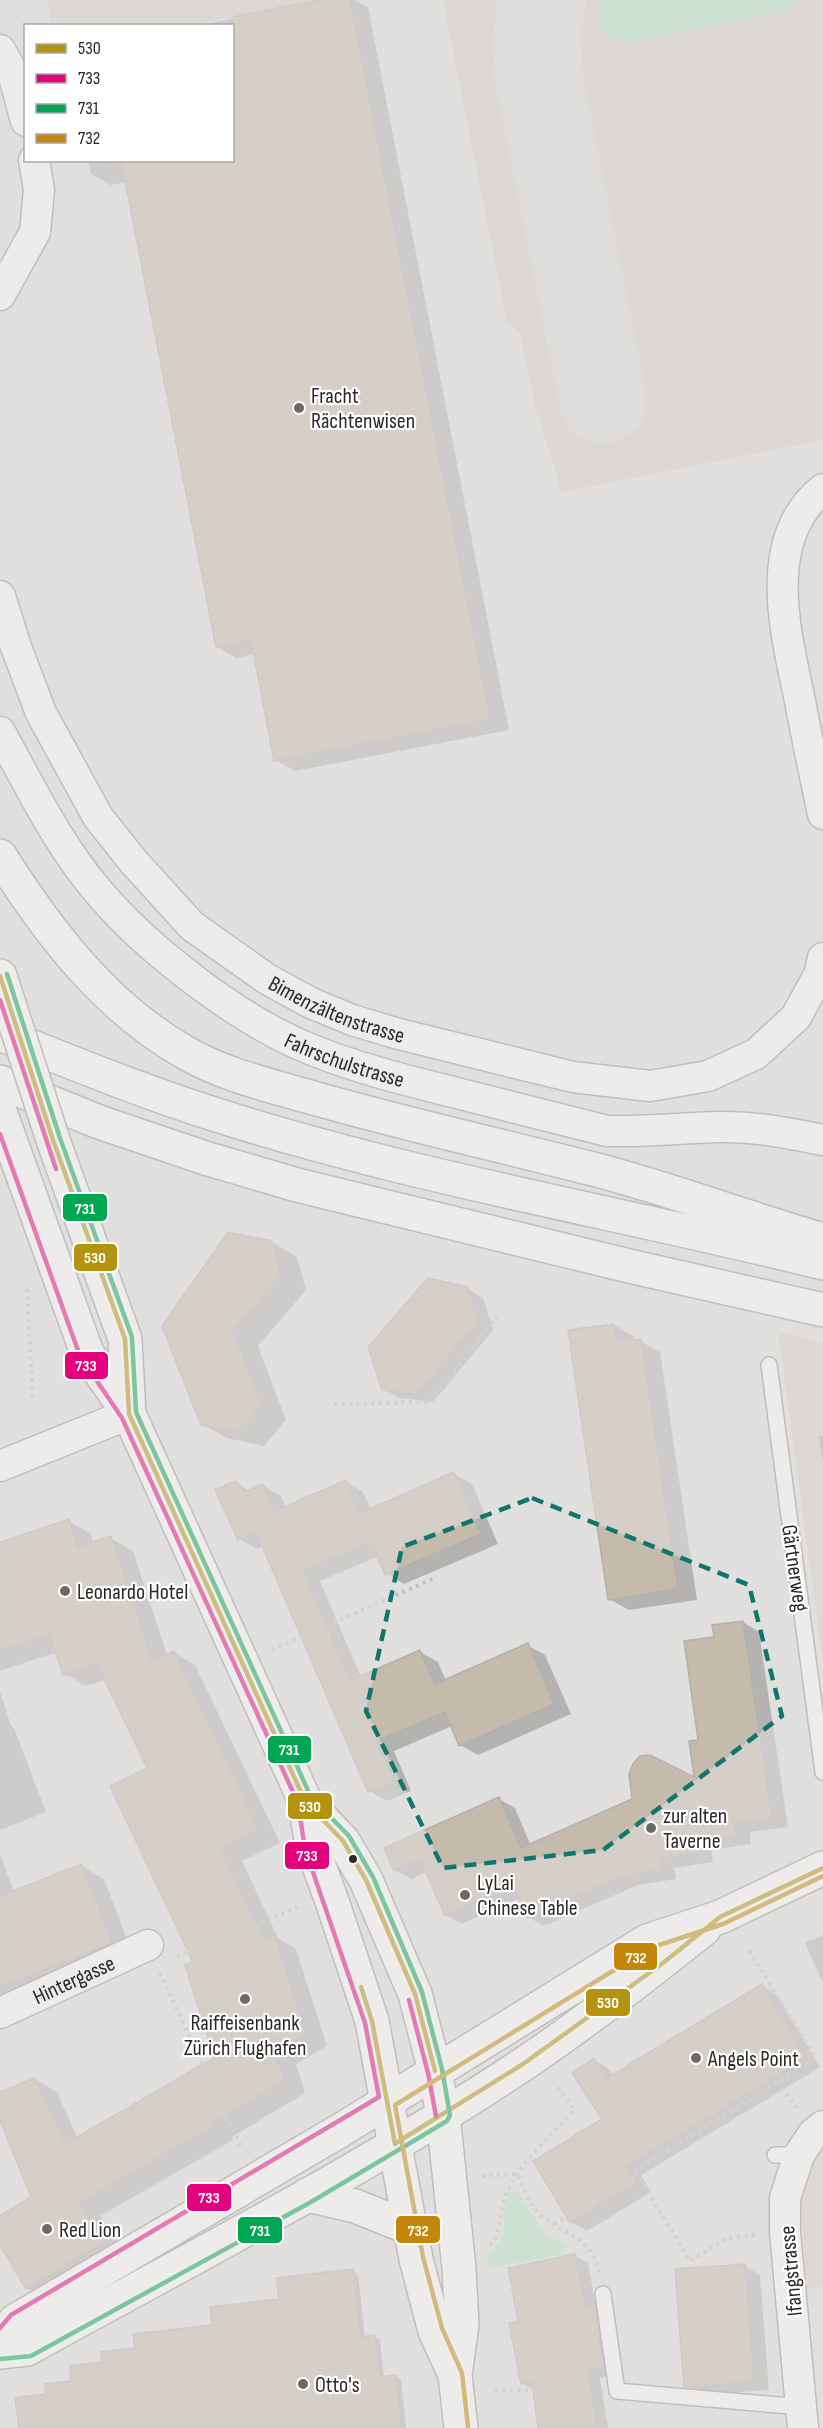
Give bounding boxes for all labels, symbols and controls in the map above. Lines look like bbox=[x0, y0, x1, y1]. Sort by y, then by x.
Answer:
legend bbox=[24, 24, 234, 162]
text: 530 bbox=[78, 38, 101, 59]
text: 733 bbox=[78, 68, 100, 89]
text: 731 bbox=[78, 98, 100, 119]
text: 732 bbox=[78, 128, 100, 149]
place label: Fracht Rächtenwisen bbox=[311, 383, 415, 435]
marker: Fracht Rächtenwisen bbox=[292, 401, 306, 415]
street label: Bimenzältenstrasse bbox=[263, 970, 407, 1050]
street label: Fahrschulstrasse bbox=[280, 1028, 407, 1094]
line badge: 731 bbox=[62, 1193, 108, 1222]
text: 731 bbox=[75, 1200, 96, 1219]
line badge: 530 bbox=[73, 1243, 118, 1272]
text: 530 bbox=[84, 1249, 106, 1268]
line badge: 733 bbox=[64, 1351, 109, 1380]
text: 733 bbox=[75, 1357, 97, 1376]
street label: Gärtnerweg bbox=[775, 1523, 814, 1614]
place label: Leonardo Hotel bbox=[77, 1579, 188, 1606]
marker: Leonardo Hotel bbox=[58, 1584, 72, 1598]
line badge: 731 bbox=[267, 1735, 312, 1764]
text: 731 bbox=[279, 1741, 300, 1760]
line badge: 530 bbox=[287, 1792, 333, 1820]
text: 530 bbox=[299, 1798, 321, 1817]
place label: zur alten Taverne bbox=[663, 1803, 727, 1855]
marker: zur alten Taverne bbox=[644, 1821, 658, 1835]
line badge: 733 bbox=[284, 1841, 330, 1870]
text: 733 bbox=[296, 1847, 318, 1866]
unlabelled marker bbox=[347, 1853, 359, 1865]
place label: LyLai Chinese Table bbox=[477, 1870, 578, 1922]
marker: LyLai Chinese Table bbox=[458, 1888, 472, 1902]
line badge: 732 bbox=[613, 1942, 658, 1971]
text: 732 bbox=[625, 1949, 647, 1968]
street label: Hintergasse bbox=[29, 1950, 120, 2011]
line badge: 530 bbox=[585, 1988, 631, 2017]
marker: Raiffeisenbank Zürich Flughafen bbox=[238, 1992, 252, 2006]
text: 530 bbox=[597, 1994, 619, 2013]
place label: Raiffeisenbank Zürich Flughafen bbox=[184, 2010, 306, 2062]
place label: Angels Point bbox=[707, 2046, 799, 2073]
marker: Angels Point bbox=[689, 2051, 703, 2065]
line badge: 733 bbox=[186, 2183, 232, 2212]
text: 733 bbox=[198, 2189, 220, 2208]
line badge: 732 bbox=[395, 2215, 441, 2244]
line badge: 731 bbox=[237, 2216, 283, 2244]
place label: Red Lion bbox=[59, 2217, 121, 2244]
marker: Red Lion bbox=[40, 2222, 54, 2236]
text: 731 bbox=[250, 2222, 271, 2241]
text: 732 bbox=[407, 2222, 429, 2241]
street label: Ifangstrasse bbox=[774, 2225, 809, 2317]
place label: Otto's bbox=[315, 2372, 360, 2399]
marker: Otto's bbox=[296, 2377, 310, 2391]

